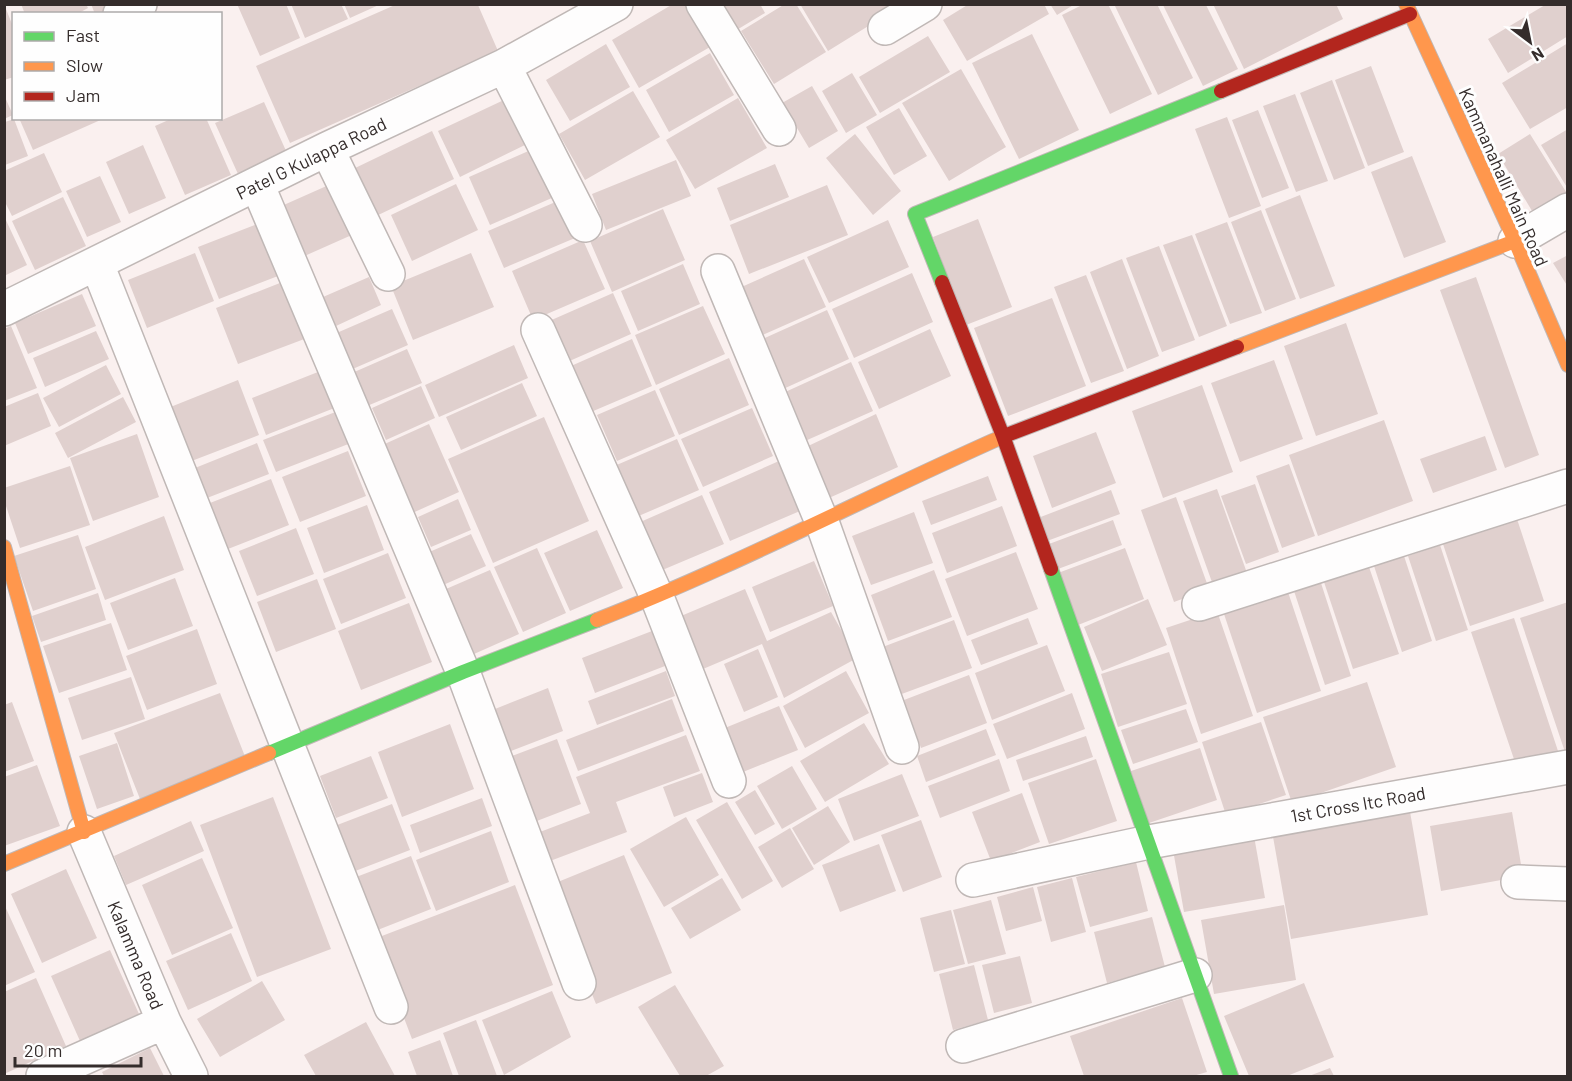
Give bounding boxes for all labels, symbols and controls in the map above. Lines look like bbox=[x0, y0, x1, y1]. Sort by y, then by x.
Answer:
legend bbox=[12, 12, 222, 120]
north arrow bbox=[1500, 12, 1560, 72]
text: Fast bbox=[66, 24, 100, 46]
text: N bbox=[1529, 44, 1548, 66]
text: Slow bbox=[66, 54, 103, 76]
text: Jam bbox=[66, 84, 100, 106]
street label: Kammanahalli Main Road bbox=[1455, 84, 1553, 270]
street label: Patel G Kulappa Road bbox=[232, 112, 390, 204]
street label: 1st Cross Itc Road bbox=[1289, 781, 1427, 827]
street label: Kalamma Road bbox=[103, 897, 169, 1013]
scale bar bbox=[15, 1030, 141, 1068]
text: 20 m bbox=[24, 1039, 62, 1061]

